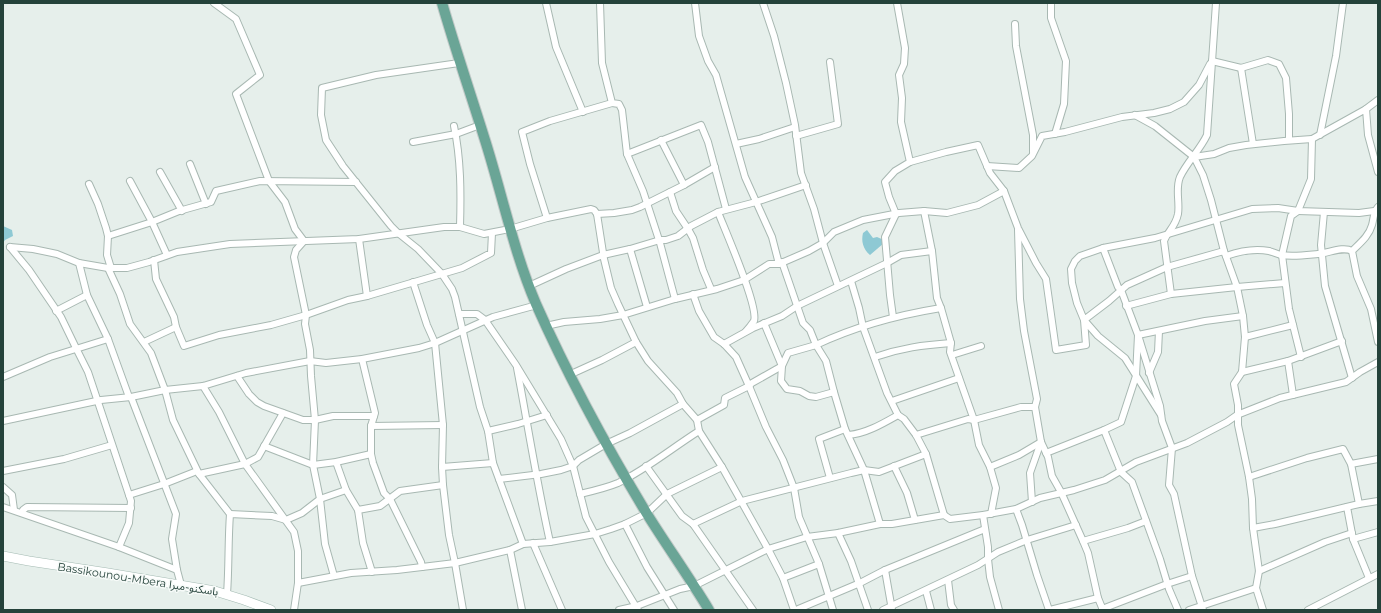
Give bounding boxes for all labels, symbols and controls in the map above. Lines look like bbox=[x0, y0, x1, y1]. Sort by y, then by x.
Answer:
street label: Bassikounou-Mbera باسكنو-مبرا bbox=[57, 559, 220, 599]

